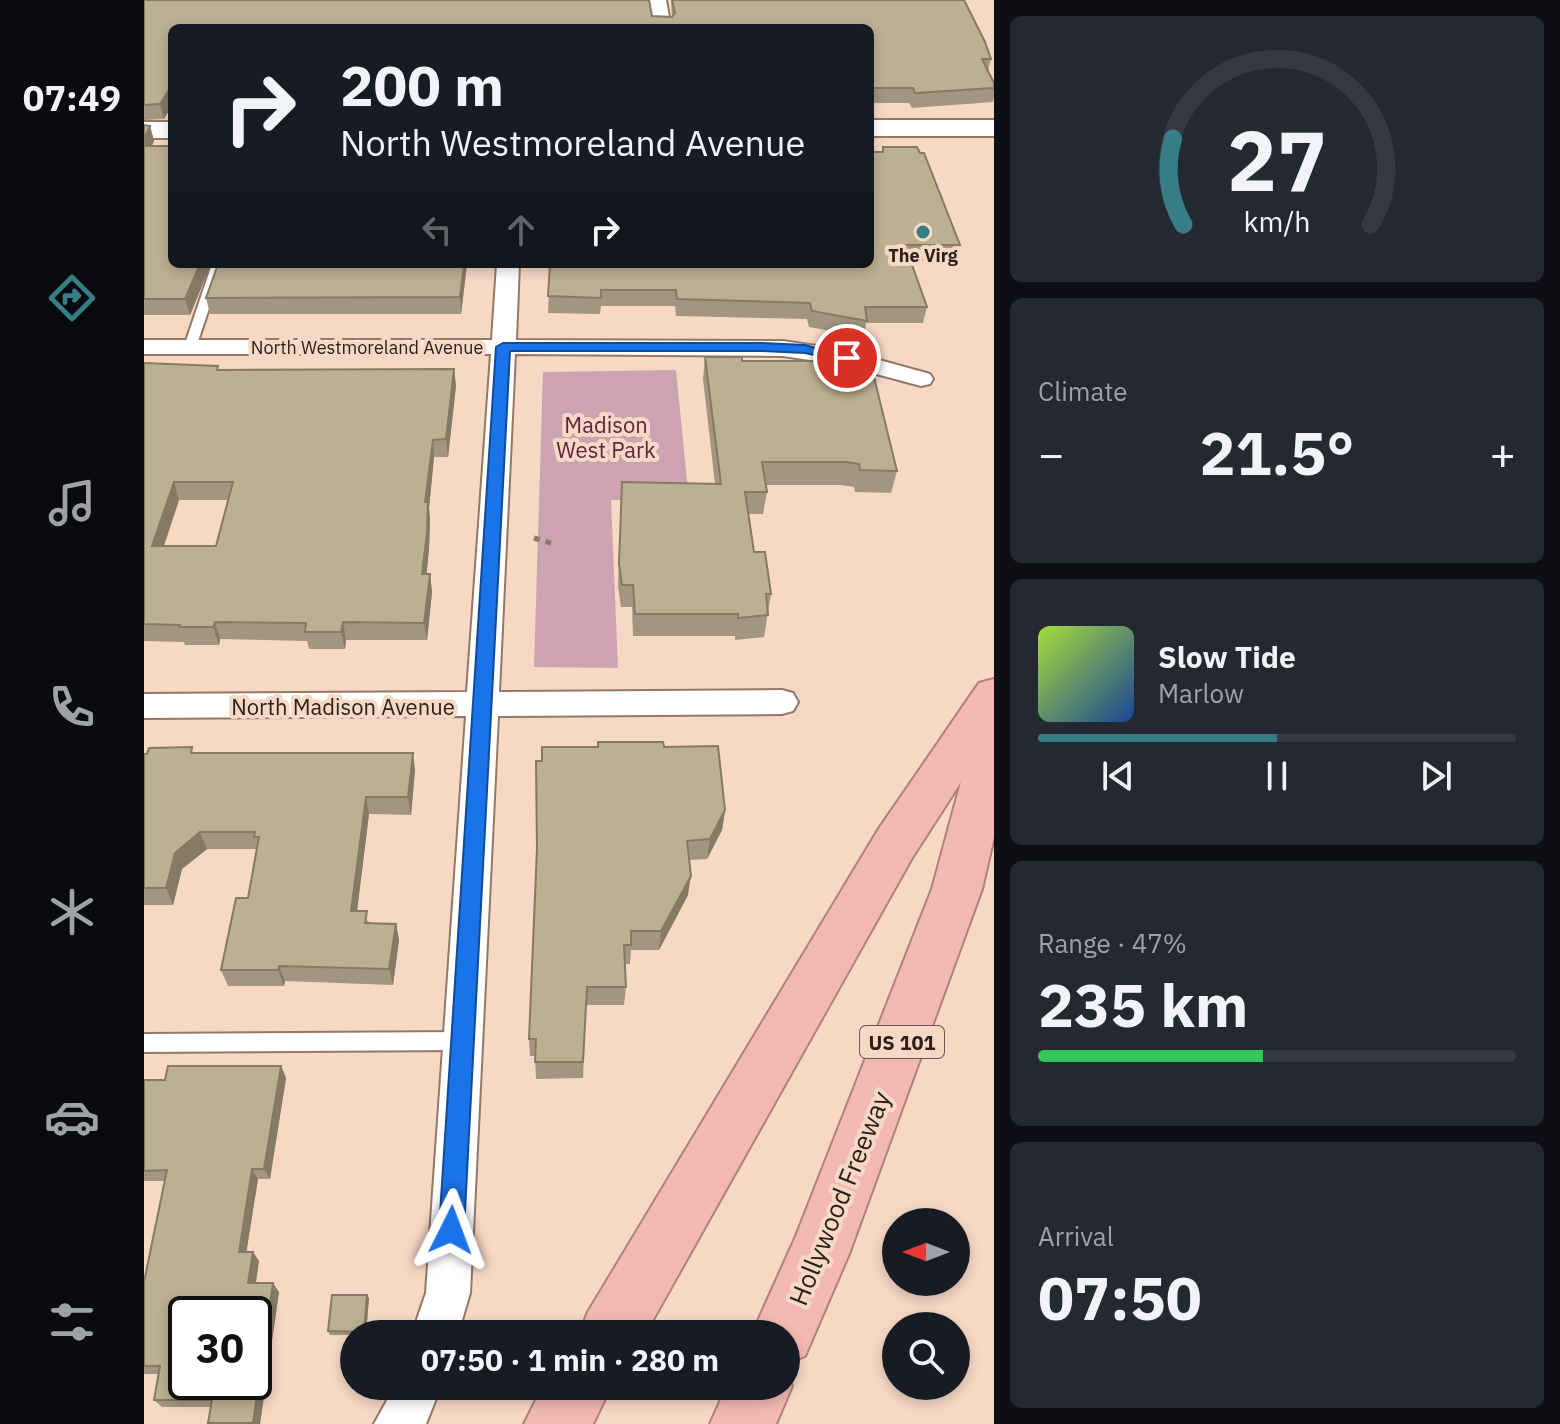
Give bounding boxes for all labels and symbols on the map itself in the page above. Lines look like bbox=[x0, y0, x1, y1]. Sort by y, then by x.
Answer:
marker: The Virg bbox=[914, 223, 932, 241]
place label: The Virg bbox=[888, 244, 958, 267]
pin bbox=[813, 324, 881, 392]
street label: North Westmoreland Avenue bbox=[251, 336, 483, 359]
park label: Madison West Park bbox=[556, 410, 656, 464]
street label: North Madison Avenue bbox=[231, 692, 455, 721]
road number: US 101 bbox=[860, 1026, 944, 1058]
street label: Hollywood Freeway bbox=[781, 1086, 898, 1310]
position arrow bbox=[409, 1188, 493, 1272]
north arrow bbox=[882, 1208, 970, 1296]
speed limit sign: 30 bbox=[168, 1296, 272, 1400]

